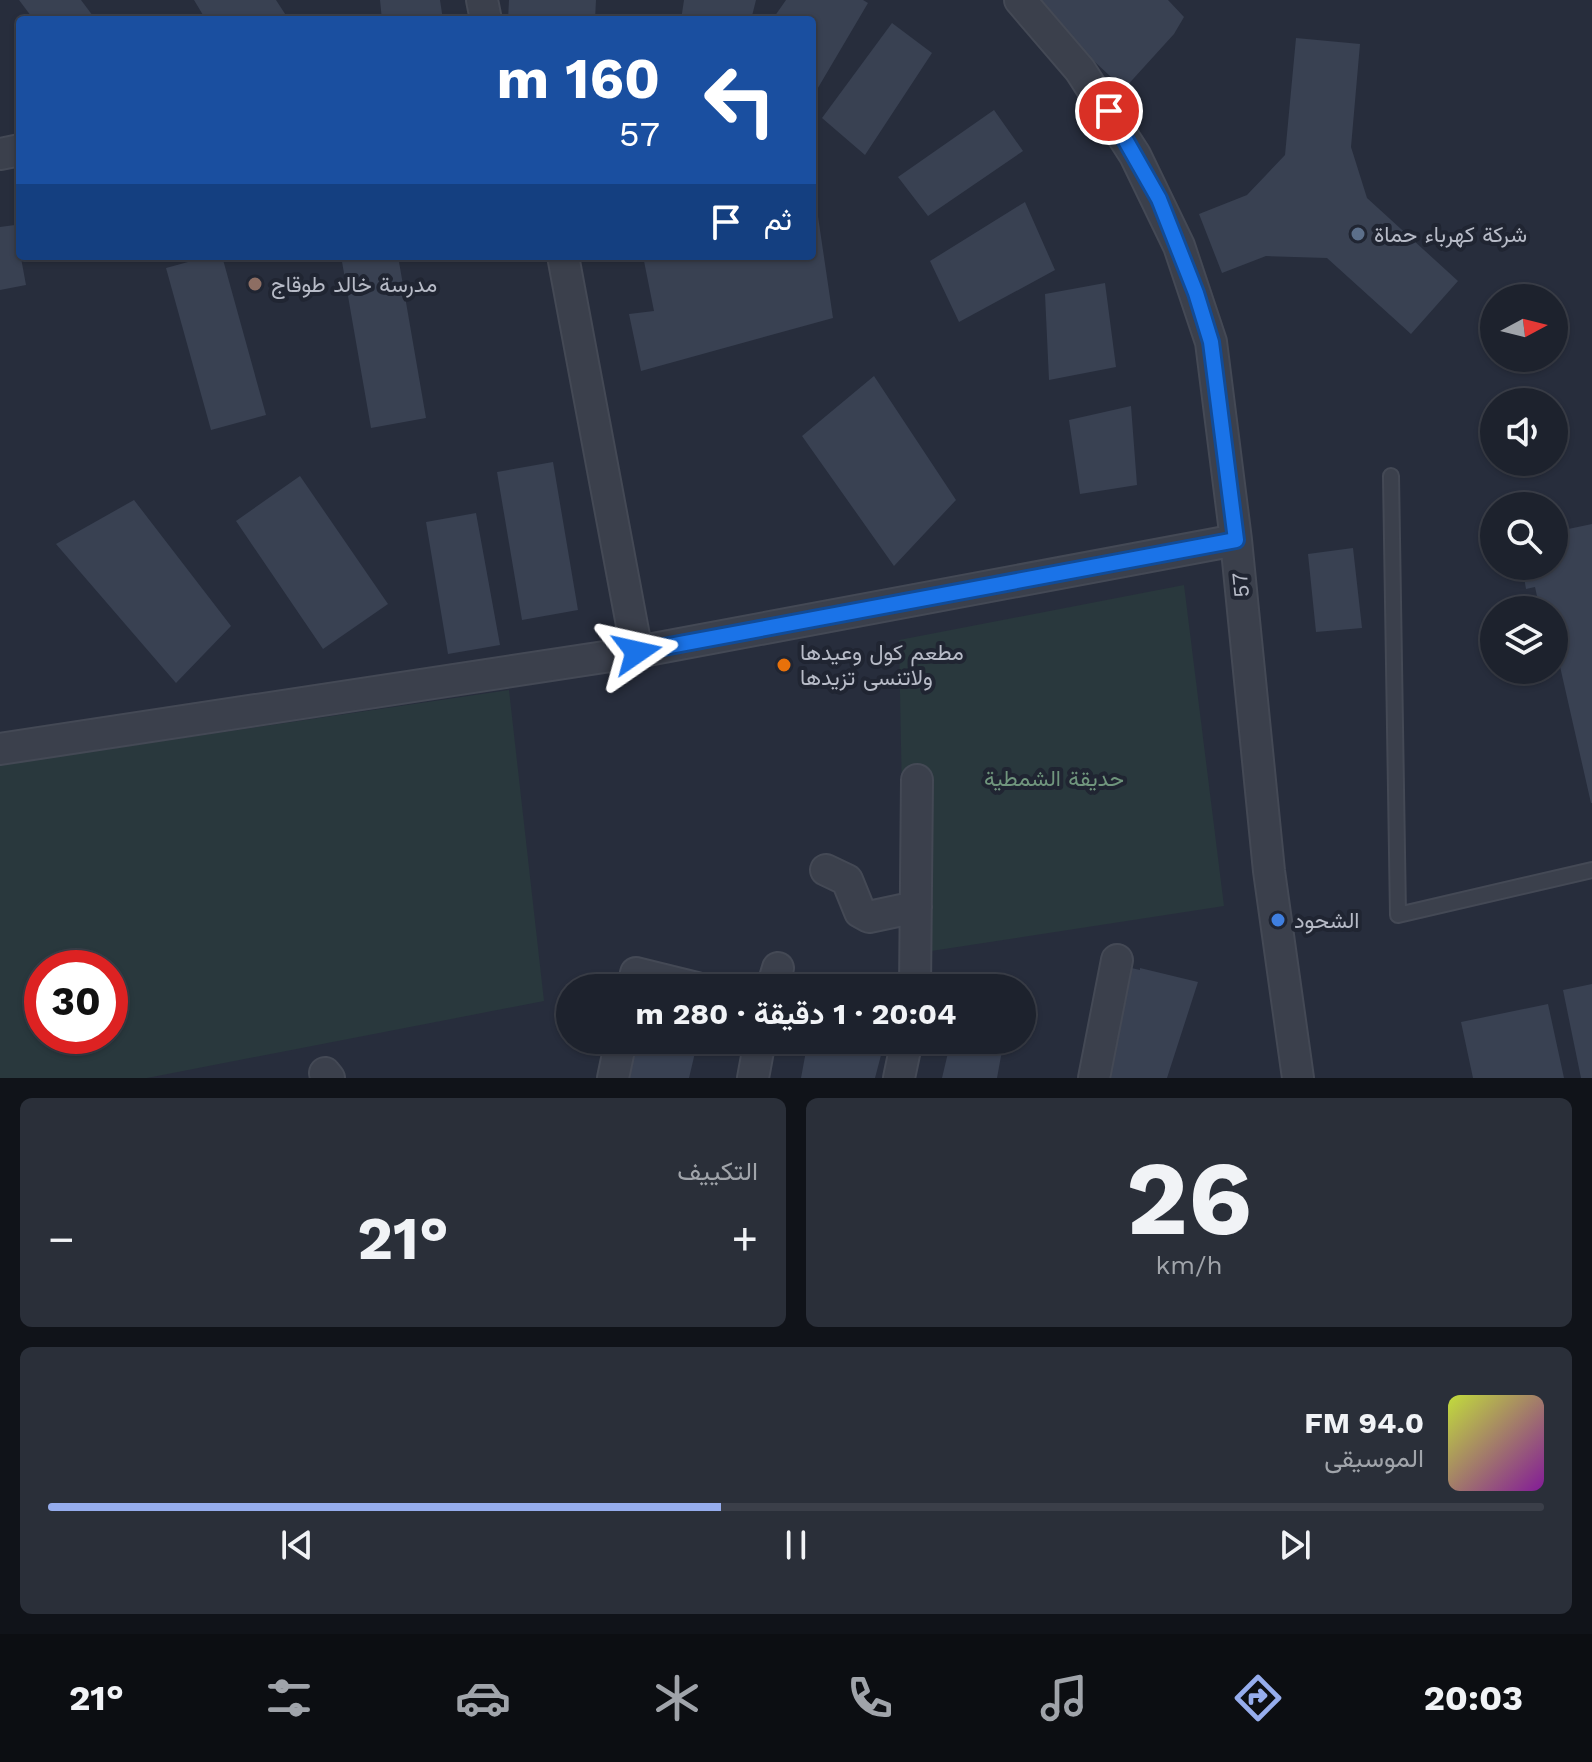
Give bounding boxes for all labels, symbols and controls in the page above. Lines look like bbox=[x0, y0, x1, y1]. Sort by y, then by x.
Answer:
text: 160 m bbox=[497, 46, 660, 112]
icon: left bbox=[688, 48, 792, 152]
pin bbox=[1075, 77, 1143, 145]
icon: arrive bbox=[1087, 89, 1131, 133]
text: 57 bbox=[619, 113, 660, 155]
icon: arrive bbox=[704, 200, 748, 244]
text: ثم bbox=[764, 202, 792, 237]
place label: شركة كهرباء حماة bbox=[1374, 222, 1527, 248]
marker: شركة كهرباء حماة bbox=[1349, 225, 1367, 243]
place label: مدرسة خالد طوقاج bbox=[271, 272, 437, 299]
marker: مدرسة خالد طوقاج bbox=[246, 275, 264, 293]
north arrow bbox=[1480, 284, 1568, 372]
map controls bbox=[1480, 284, 1568, 684]
button: sound bbox=[1480, 388, 1568, 476]
button: search bbox=[1480, 492, 1568, 580]
street label: 57 bbox=[1227, 571, 1254, 599]
button: layers bbox=[1480, 596, 1568, 684]
position arrow bbox=[595, 610, 679, 694]
place label: مطعم كول وعيدها ولاتنسى تزيدها bbox=[800, 640, 964, 691]
marker: مطعم كول وعيدها ولاتنسى تزيدها bbox=[775, 656, 793, 674]
park label: حديقة الشمطية bbox=[984, 766, 1124, 791]
place label: الشحود bbox=[1294, 908, 1359, 934]
marker: الشحود bbox=[1269, 911, 1287, 929]
speed limit sign: 30 bbox=[24, 950, 128, 1054]
text: 20:04 · 1 دقيقة · 280 m bbox=[636, 996, 956, 1031]
text: 26 bbox=[1126, 1137, 1252, 1259]
text: التكييف bbox=[677, 1156, 758, 1186]
text: 21° bbox=[357, 1203, 449, 1274]
text: − bbox=[48, 1213, 75, 1265]
text: + bbox=[731, 1213, 758, 1265]
text: km/h bbox=[1156, 1250, 1223, 1280]
text: 94.0 FM bbox=[1304, 1405, 1424, 1440]
text: الموسيقى bbox=[1324, 1443, 1424, 1473]
icon: previous bbox=[275, 1523, 319, 1567]
icon: pause bbox=[774, 1523, 818, 1567]
icon: next bbox=[1273, 1523, 1317, 1567]
icon: filters bbox=[261, 1670, 317, 1726]
icon: car bbox=[455, 1670, 511, 1726]
icon: climate bbox=[649, 1670, 705, 1726]
icon: phone bbox=[842, 1670, 898, 1726]
icon: music bbox=[1036, 1670, 1092, 1726]
icon: directions bbox=[1230, 1670, 1286, 1726]
text: 21° bbox=[69, 1677, 124, 1719]
text: 20:03 bbox=[1423, 1677, 1523, 1719]

